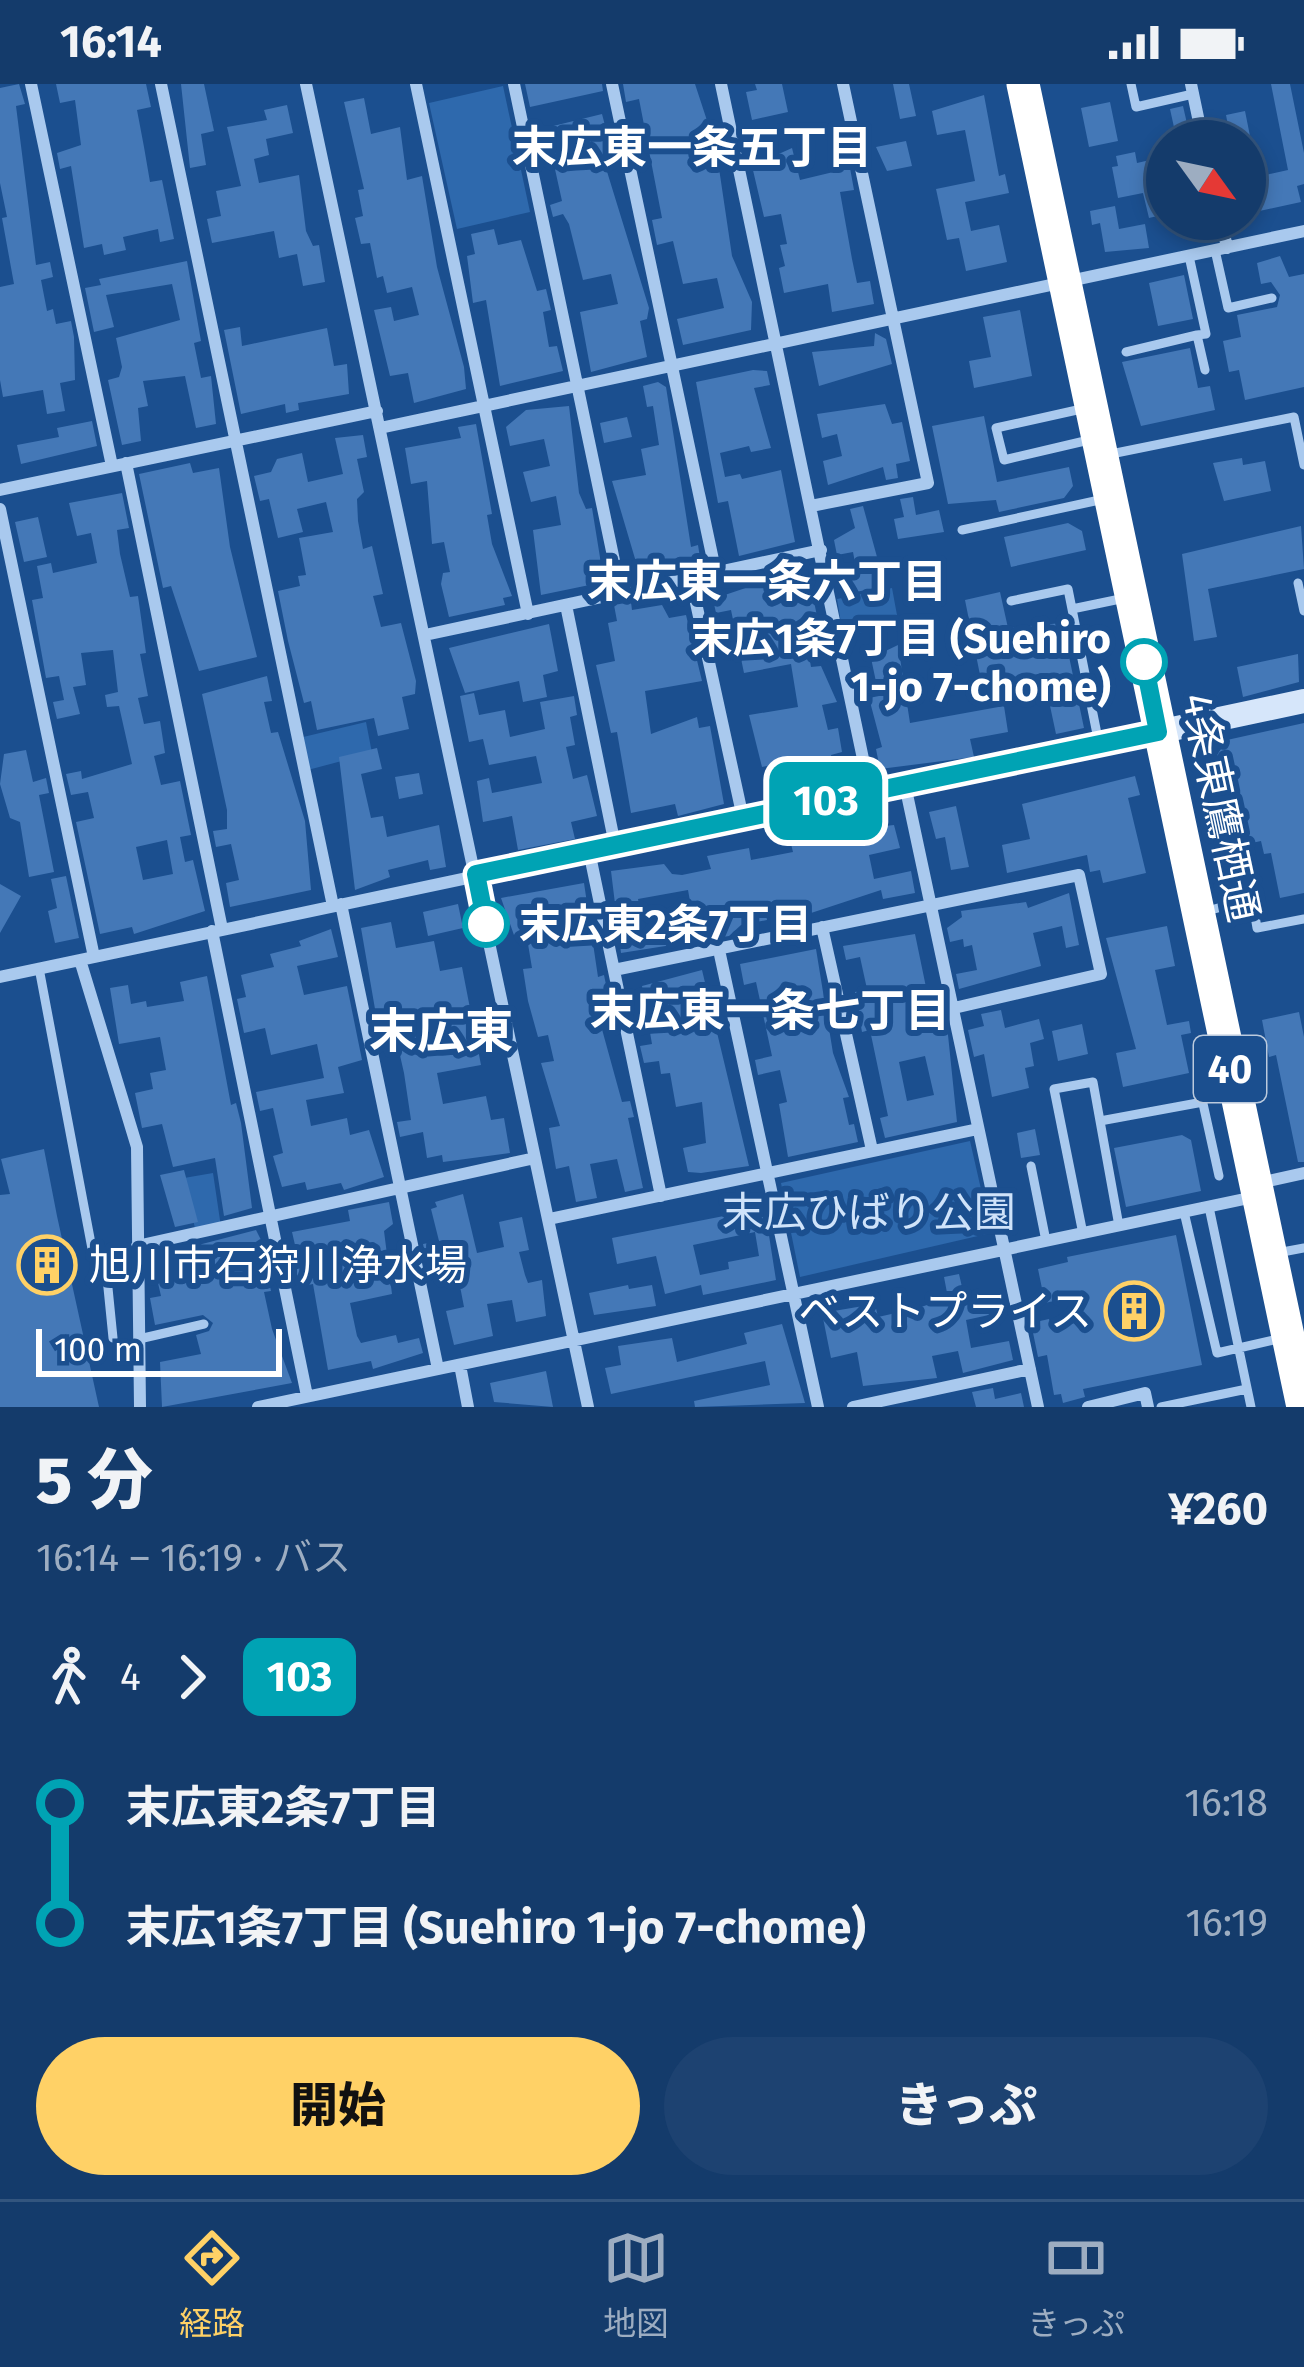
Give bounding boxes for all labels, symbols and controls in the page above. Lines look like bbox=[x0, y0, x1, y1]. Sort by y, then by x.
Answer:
text: 16:14 bbox=[60, 15, 162, 69]
north arrow bbox=[1146, 120, 1266, 240]
map controls bbox=[1146, 120, 1266, 240]
district label: 末広東一条五丁目 bbox=[512, 121, 872, 175]
district label: 末広東一条六丁目 bbox=[587, 555, 947, 609]
place label: 末広1条7丁目 (Suehiro 1-jo 7-chome) bbox=[691, 614, 1111, 712]
marker: 末広1条7丁目 (Suehiro 1-jo 7-chome) bbox=[1122, 640, 1166, 684]
street label: 4条東鷹栖通 bbox=[1171, 688, 1269, 926]
line badge: 103 bbox=[757, 762, 895, 840]
text: 103 bbox=[793, 776, 859, 826]
place label: 末広東2条7丁目 bbox=[519, 900, 812, 950]
marker: 末広東2条7丁目 bbox=[464, 902, 508, 946]
district label: 末広東一条七丁目 bbox=[590, 984, 950, 1038]
district label: 末広東 bbox=[369, 1003, 513, 1061]
road number: 40 bbox=[1194, 1036, 1266, 1102]
park label: 末広ひばり公園 bbox=[722, 1188, 1016, 1238]
building icon: 旭川市石狩川浄水場 bbox=[16, 1234, 78, 1296]
place label: 旭川市石狩川浄水場 bbox=[89, 1241, 467, 1291]
building icon: ベストプライス bbox=[1103, 1280, 1165, 1342]
place label: ベストプライス bbox=[798, 1287, 1092, 1337]
scale bar bbox=[36, 1323, 282, 1376]
text: 100 m bbox=[54, 1330, 142, 1370]
text: 5 分 bbox=[36, 1441, 153, 1520]
text: ¥260 bbox=[1168, 1482, 1268, 1536]
text: 16:14 – 16:19 · バス bbox=[36, 1535, 351, 1581]
icon: walk bbox=[36, 1644, 102, 1710]
icon: forward bbox=[159, 1644, 225, 1710]
text: 103 bbox=[267, 1652, 332, 1702]
text: 4 bbox=[120, 1654, 141, 1700]
text: 16:18 bbox=[1184, 1780, 1268, 1826]
text: 末広東2条7丁目 bbox=[126, 1781, 440, 1835]
text: 16:19 bbox=[1185, 1900, 1268, 1946]
text: 末広1条7丁目 (Suehiro 1-jo 7-chome) bbox=[126, 1901, 866, 1955]
button: 開始 bbox=[36, 2037, 640, 2175]
button: きっぷ bbox=[664, 2037, 1268, 2175]
tab: 経路 bbox=[179, 2225, 245, 2345]
tab: 地図 bbox=[603, 2225, 669, 2345]
tab: きっぷ bbox=[1027, 2225, 1125, 2345]

